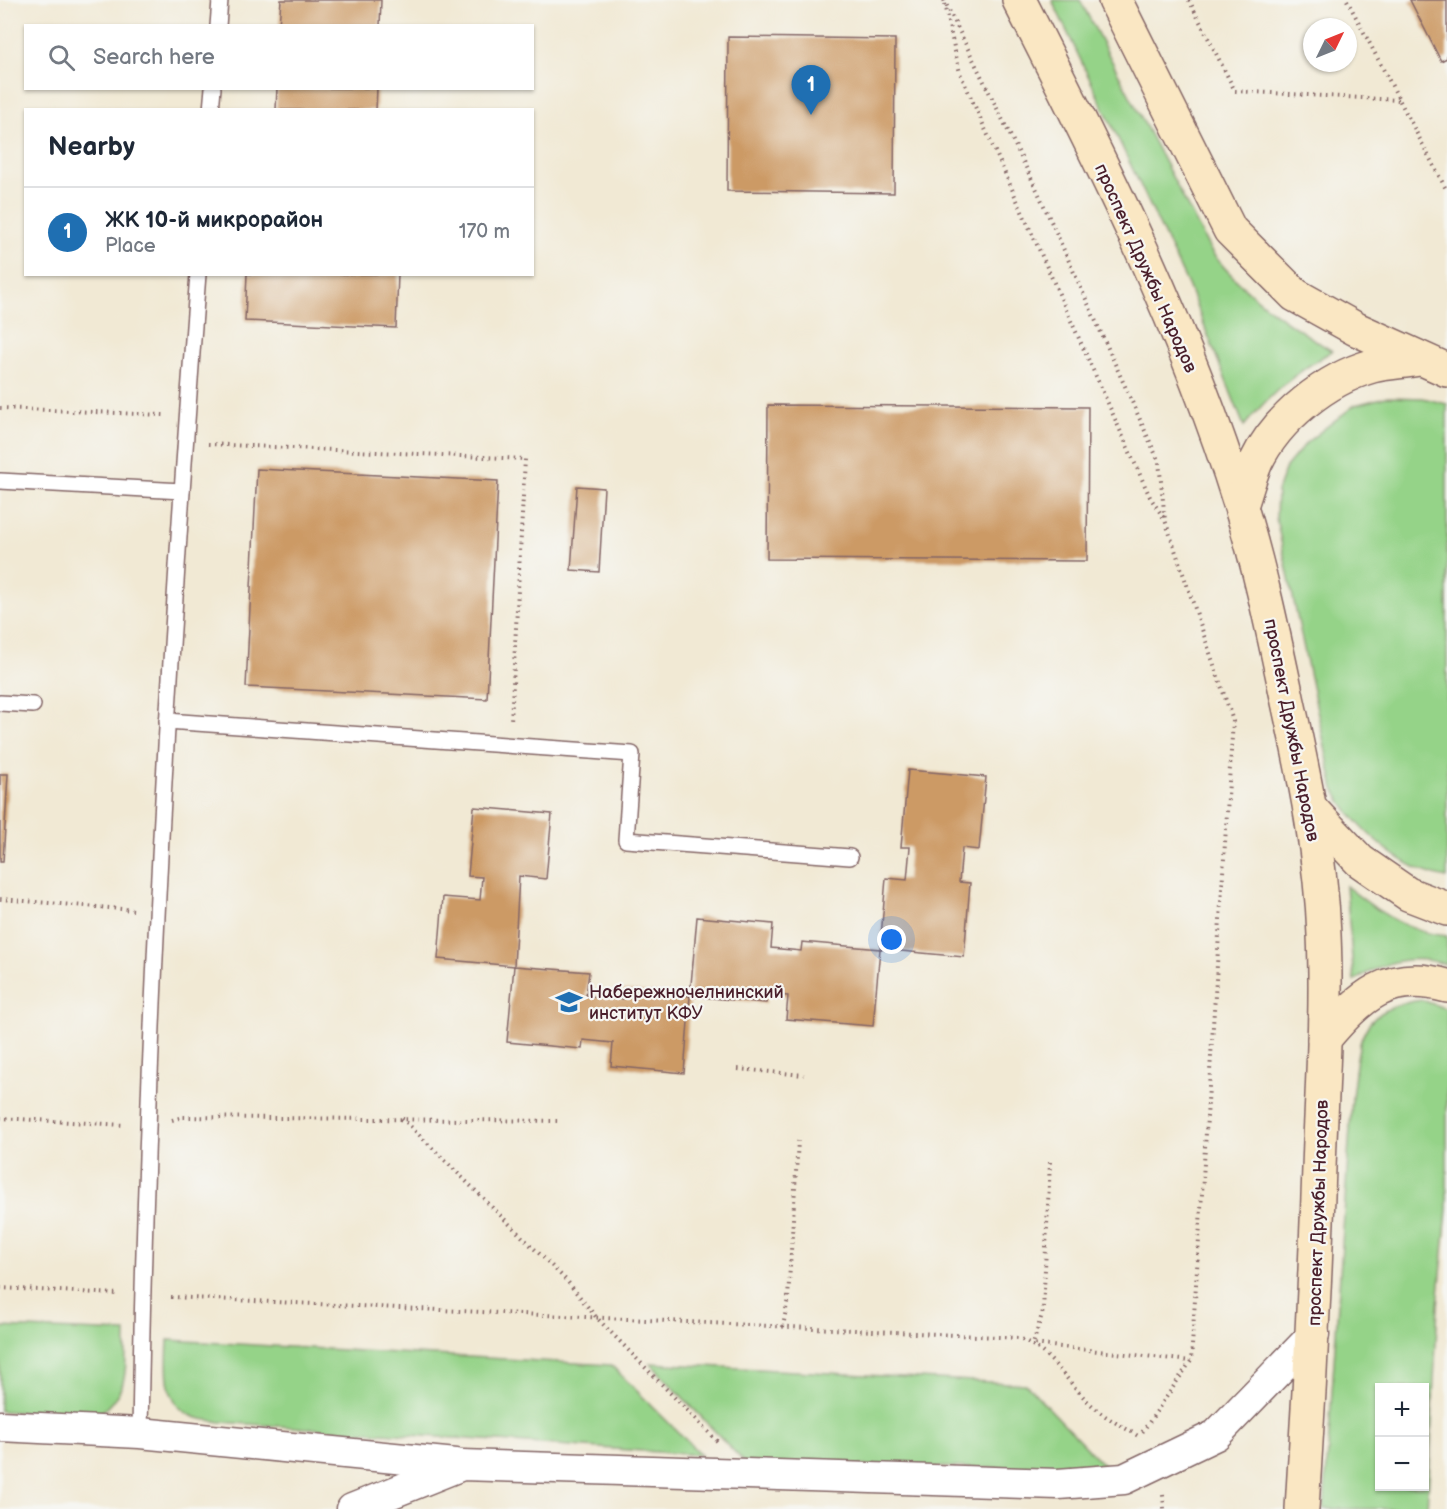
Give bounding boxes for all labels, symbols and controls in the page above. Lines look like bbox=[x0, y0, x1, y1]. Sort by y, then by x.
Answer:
north arrow bbox=[1303, 18, 1357, 72]
search box bbox=[24, 24, 534, 90]
icon: search bbox=[45, 41, 78, 74]
text: Search here bbox=[93, 44, 215, 71]
pin: 1 bbox=[792, 66, 830, 115]
text: Nearby bbox=[48, 132, 135, 163]
street label: проспект Дружбы Народов bbox=[1090, 161, 1201, 376]
text: ЖК 10-й микрорайон bbox=[105, 207, 323, 234]
text: 1 bbox=[63, 220, 72, 244]
text: 170 m bbox=[459, 220, 510, 244]
text: Place bbox=[105, 234, 156, 258]
street label: проспект Дружбы Народов bbox=[1260, 617, 1324, 844]
your location bbox=[877, 925, 906, 954]
place label: Набережночелнинский институт КФУ bbox=[589, 982, 784, 1024]
school or university icon: Набережночелнинский институт КФУ bbox=[554, 987, 584, 1017]
street label: проспект Дружбы Народов bbox=[1304, 1099, 1333, 1326]
map controls bbox=[1375, 1383, 1429, 1491]
button: + bbox=[1375, 1383, 1429, 1437]
button: − bbox=[1375, 1437, 1429, 1491]

